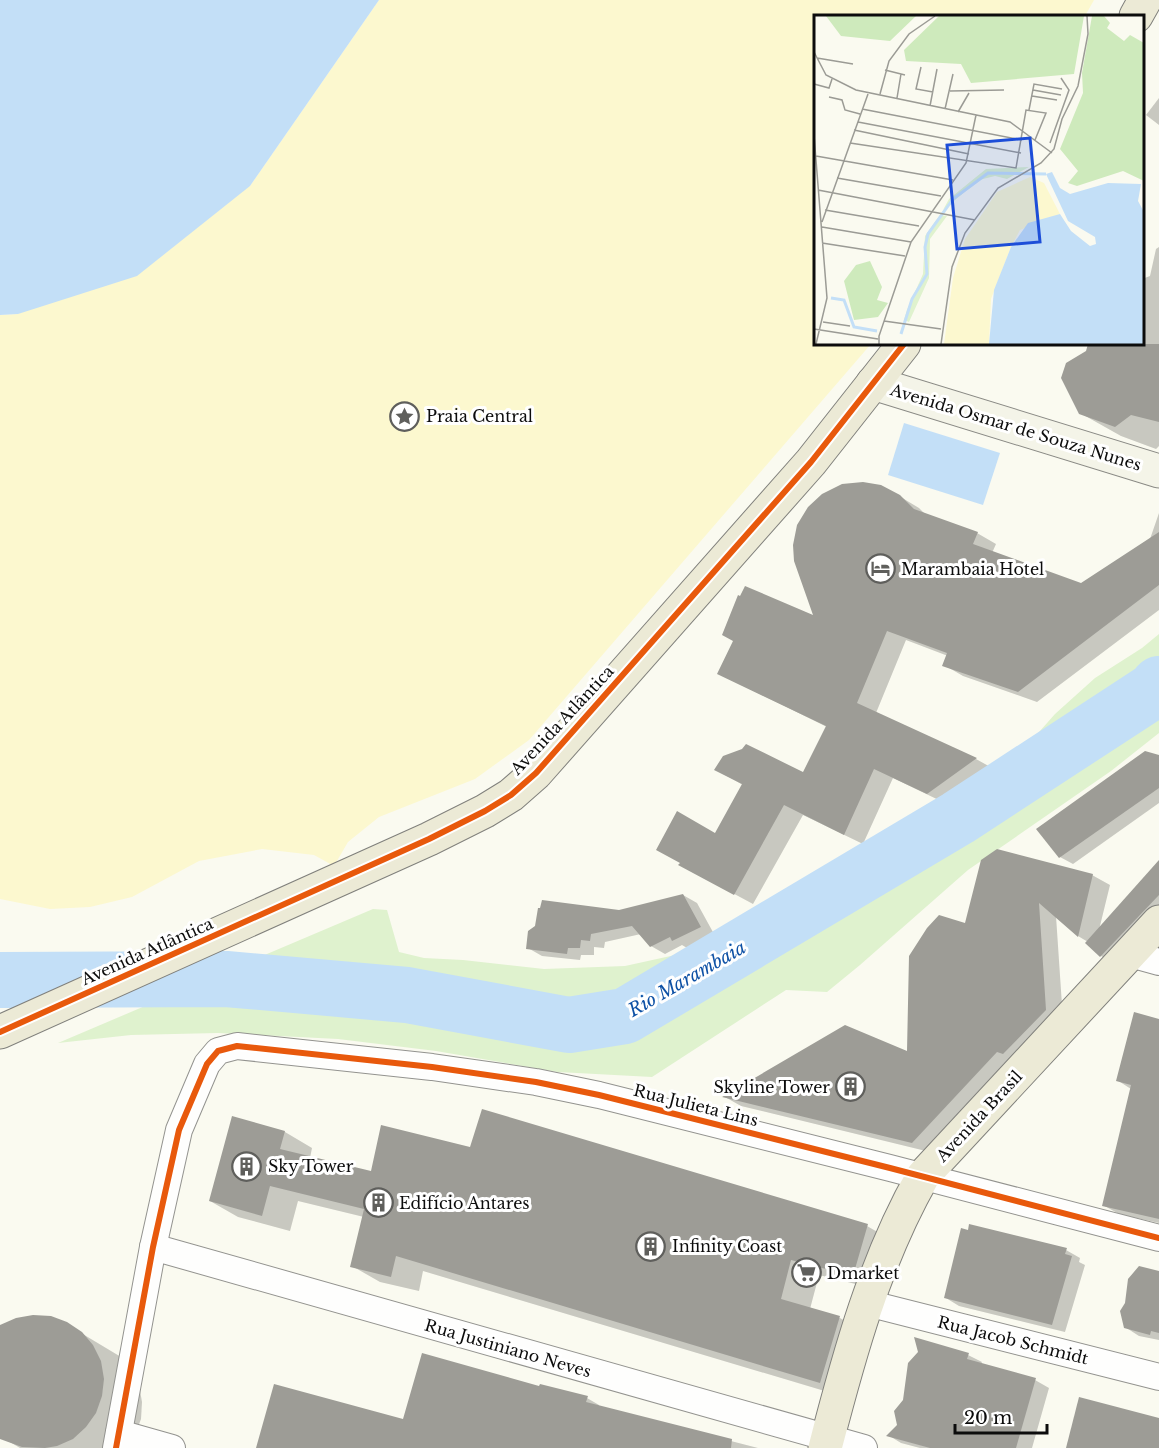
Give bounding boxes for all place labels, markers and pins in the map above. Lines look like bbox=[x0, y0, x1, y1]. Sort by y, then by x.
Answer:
place icon: Praia Central bbox=[389, 400, 421, 432]
place label: Praia Central bbox=[426, 406, 533, 426]
hotel icon: Marambaia Hotel bbox=[864, 553, 896, 585]
place label: Marambaia Hotel bbox=[901, 559, 1044, 579]
building icon: Skyline Tower bbox=[835, 1071, 867, 1103]
place label: Skyline Tower bbox=[713, 1077, 830, 1097]
building icon: Sky Tower bbox=[231, 1150, 263, 1182]
place label: Sky Tower bbox=[268, 1156, 354, 1176]
building icon: Edifício Antares bbox=[362, 1187, 394, 1219]
place label: Edifício Antares bbox=[399, 1193, 530, 1213]
building icon: Infinity Coast bbox=[635, 1230, 667, 1262]
place label: Infinity Coast bbox=[672, 1236, 782, 1256]
supermarket icon: Dmarket bbox=[790, 1257, 822, 1289]
place label: Dmarket bbox=[827, 1263, 899, 1283]

